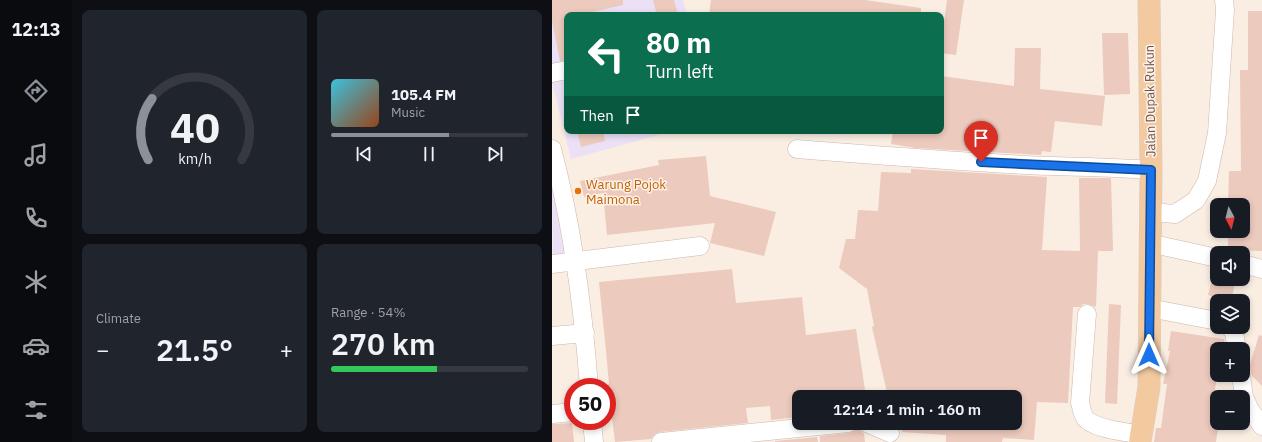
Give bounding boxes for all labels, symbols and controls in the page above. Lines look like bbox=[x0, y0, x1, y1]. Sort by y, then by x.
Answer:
text: 12:13 bbox=[11, 18, 61, 41]
text: 80 m bbox=[646, 24, 711, 61]
icon: left bbox=[580, 28, 632, 80]
street label: Jalan Dupak Rukun bbox=[1141, 45, 1159, 157]
text: Turn left bbox=[646, 60, 714, 83]
icon: directions bbox=[22, 77, 50, 105]
text: 105.4 FM bbox=[391, 85, 456, 104]
text: 40 bbox=[170, 100, 219, 154]
text: Music bbox=[391, 104, 425, 121]
icon: arrive bbox=[622, 104, 644, 126]
text: Then bbox=[580, 106, 614, 125]
pin bbox=[964, 121, 998, 162]
icon: arrive bbox=[970, 127, 992, 149]
icon: music bbox=[22, 141, 50, 169]
icon: previous bbox=[353, 143, 375, 165]
icon: pause bbox=[418, 143, 440, 165]
icon: next bbox=[484, 143, 506, 165]
text: km/h bbox=[178, 149, 211, 168]
place label: Warung Pojok Maimona bbox=[586, 176, 666, 208]
marker: Warung Pojok Maimona bbox=[573, 186, 583, 196]
north arrow bbox=[1210, 198, 1250, 238]
map controls bbox=[1210, 198, 1250, 430]
icon: phone bbox=[22, 204, 50, 232]
button: sound bbox=[1210, 246, 1250, 286]
icon: climate bbox=[22, 268, 50, 296]
button: layers bbox=[1210, 294, 1250, 334]
text: Range · 54% bbox=[331, 304, 405, 321]
text: Climate bbox=[96, 310, 141, 327]
text: 270 km bbox=[331, 324, 436, 363]
text: 21.5° bbox=[156, 330, 233, 369]
icon: car bbox=[22, 332, 50, 360]
position arrow bbox=[1128, 334, 1170, 376]
text: − bbox=[96, 335, 109, 364]
text: + bbox=[280, 335, 293, 364]
button: + bbox=[1210, 342, 1250, 382]
speed limit sign: 50 bbox=[564, 378, 616, 430]
button: − bbox=[1210, 390, 1250, 430]
icon: filters bbox=[22, 396, 50, 424]
text: 12:14 · 1 min · 160 m bbox=[833, 400, 981, 419]

